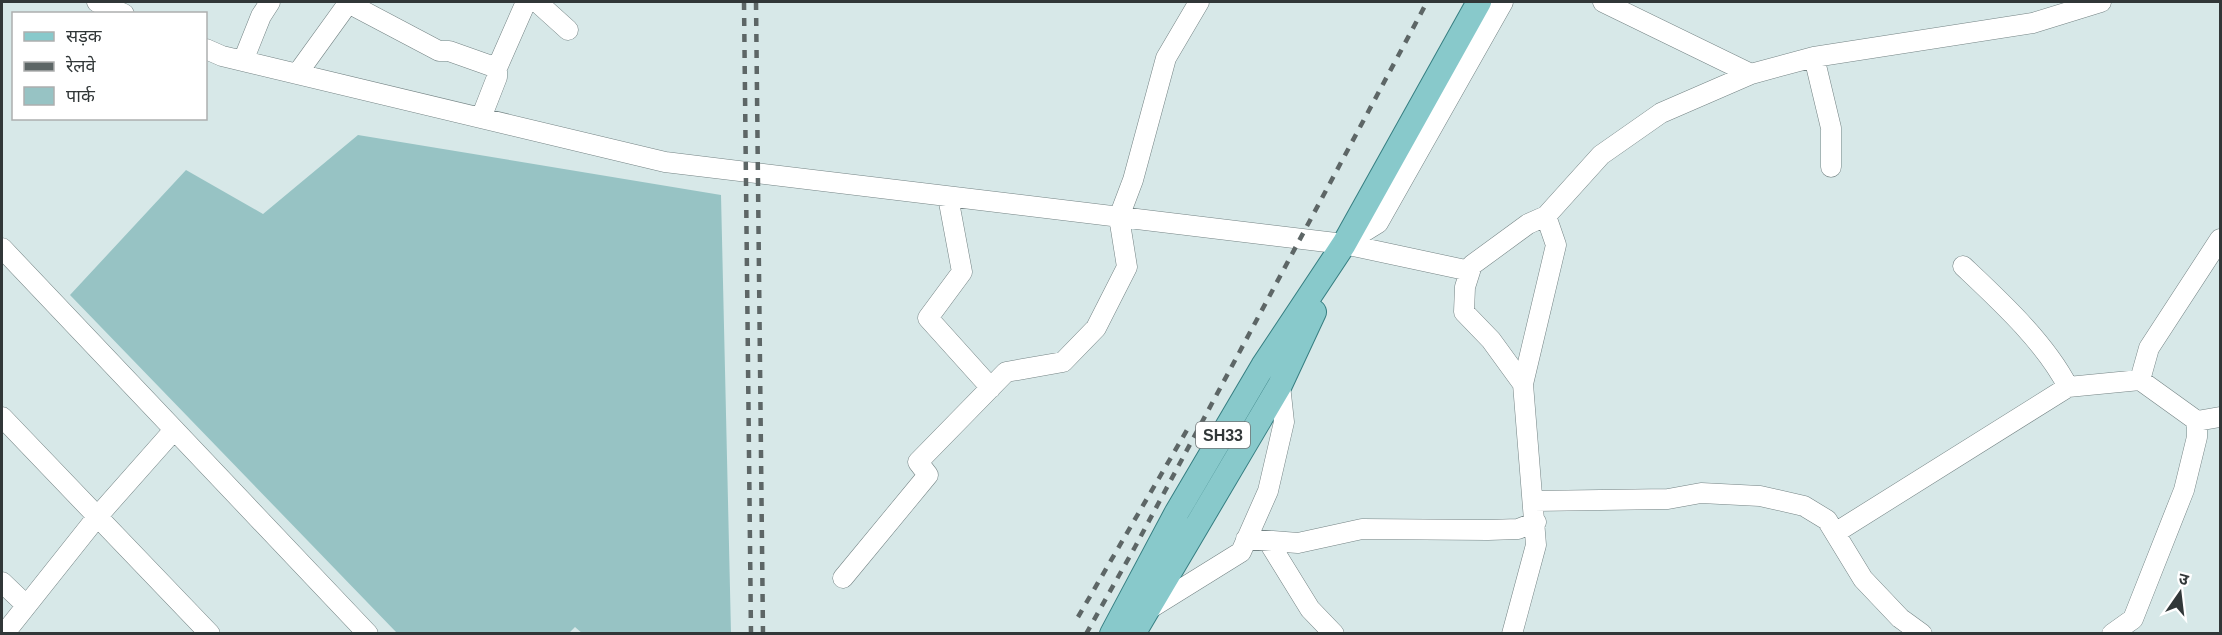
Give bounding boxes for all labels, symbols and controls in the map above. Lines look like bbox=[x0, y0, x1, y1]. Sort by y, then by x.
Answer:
legend bbox=[12, 12, 207, 120]
text: सड़क bbox=[66, 26, 103, 46]
text: रेलवे bbox=[65, 55, 97, 76]
text: पार्क bbox=[66, 85, 96, 106]
road number: SH33 bbox=[1196, 422, 1250, 448]
north arrow bbox=[2150, 563, 2210, 623]
text: उ bbox=[2177, 570, 2191, 588]

